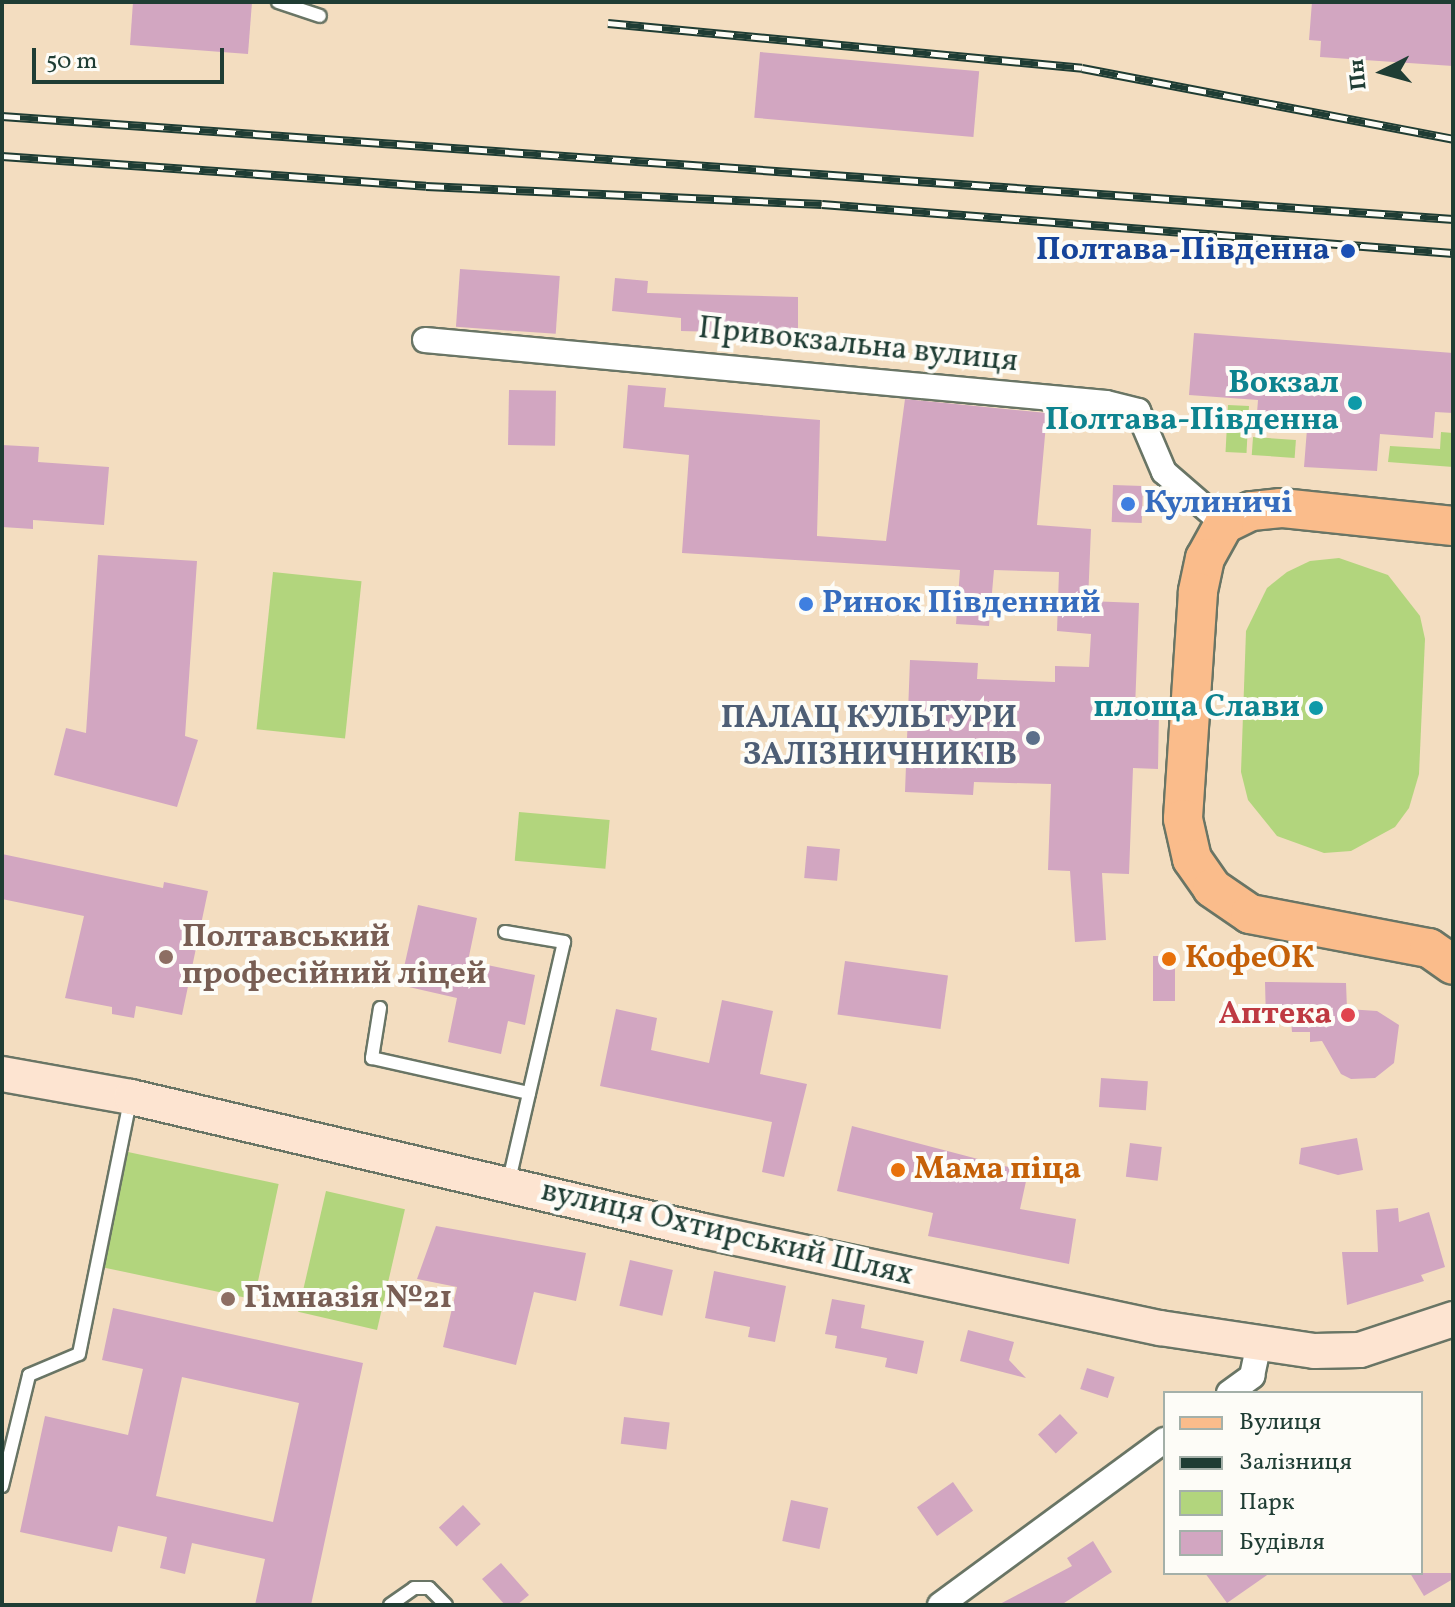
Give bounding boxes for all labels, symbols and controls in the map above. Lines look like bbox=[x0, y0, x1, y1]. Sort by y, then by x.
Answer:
scale bar bbox=[36, 32, 228, 82]
north arrow bbox=[1343, 32, 1423, 112]
text: 50 m bbox=[46, 45, 98, 79]
text: Пн bbox=[1342, 57, 1376, 92]
place label: Полтава-Південна bbox=[1036, 232, 1330, 270]
marker: Полтава-Південна bbox=[1337, 240, 1359, 262]
street label: Привокзальна вулиця bbox=[696, 310, 1020, 382]
place label: Вокзал Полтава-Південна bbox=[1045, 366, 1339, 441]
marker: Вокзал Полтава-Південна bbox=[1346, 394, 1364, 412]
place label: Кулиничі bbox=[1144, 485, 1292, 523]
marker: Кулиничі bbox=[1119, 495, 1137, 513]
place label: Ринок Південний bbox=[822, 585, 1101, 623]
marker: Ринок Південний bbox=[797, 595, 815, 613]
place label: площа Слави bbox=[1093, 689, 1300, 727]
marker: площа Слави bbox=[1307, 699, 1325, 717]
place label: ПАЛАЦ КУЛЬТУРИ ЗАЛIЗНИЧНИКIВ bbox=[721, 701, 1017, 776]
marker: ПАЛАЦ КУЛЬТУРИ ЗАЛIЗНИЧНИКIВ bbox=[1024, 729, 1042, 747]
place label: Полтавський професійний ліцей bbox=[182, 920, 487, 995]
place label: КофеОК bbox=[1185, 940, 1314, 978]
marker: Полтавський професійний ліцей bbox=[157, 948, 175, 966]
marker: КофеОК bbox=[1160, 950, 1178, 968]
place label: Аптека bbox=[1218, 996, 1332, 1034]
marker: Аптека bbox=[1339, 1006, 1357, 1024]
place label: Мама піца bbox=[914, 1151, 1081, 1189]
marker: Мама піца bbox=[889, 1161, 907, 1179]
street label: вулиця Охтирський Шлях bbox=[537, 1172, 917, 1296]
place label: Гімназія №21 bbox=[244, 1280, 452, 1318]
marker: Гімназія №21 bbox=[219, 1290, 237, 1308]
legend bbox=[1163, 1391, 1423, 1575]
text: Вулиця bbox=[1239, 1406, 1321, 1440]
text: Залізниця bbox=[1239, 1446, 1352, 1480]
text: Парк bbox=[1239, 1486, 1295, 1520]
text: Будівля bbox=[1239, 1526, 1325, 1560]

